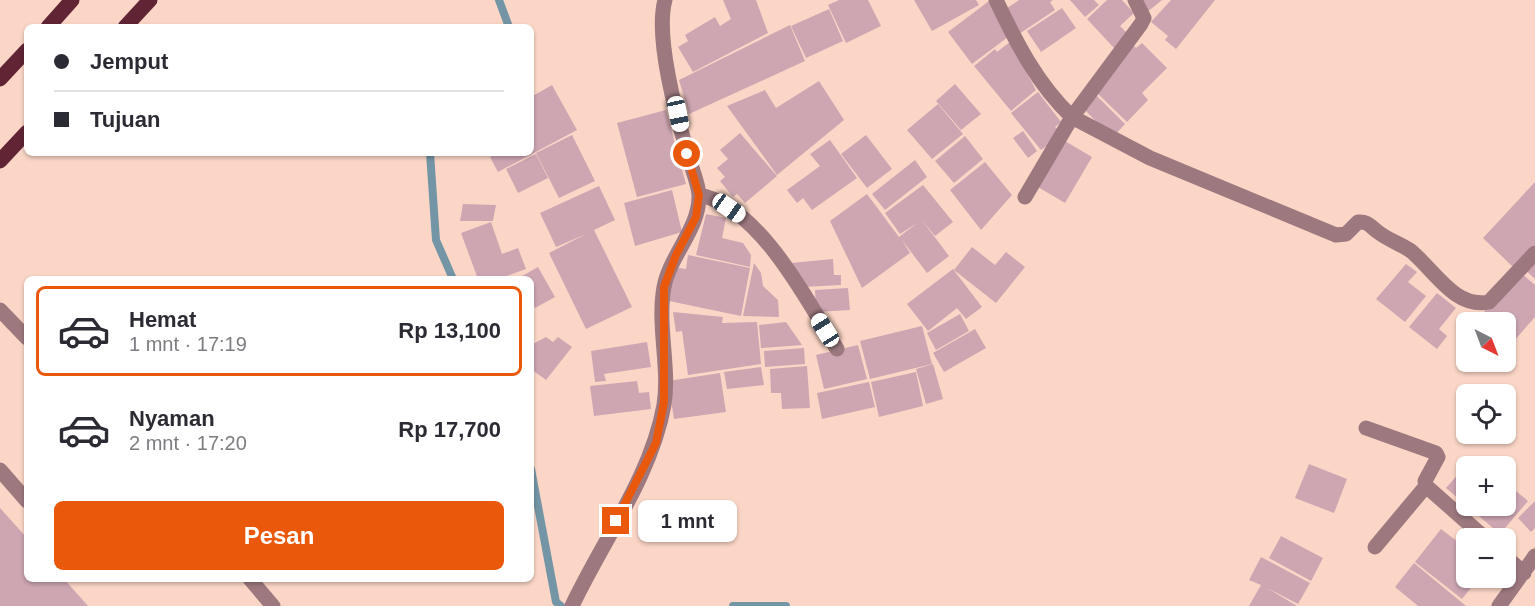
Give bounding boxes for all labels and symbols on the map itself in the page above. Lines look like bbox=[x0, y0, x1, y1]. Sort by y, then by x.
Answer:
car bbox=[665, 95, 691, 133]
route start bbox=[673, 140, 700, 167]
car bbox=[709, 190, 749, 226]
car bbox=[808, 310, 842, 350]
north arrow bbox=[1456, 312, 1516, 372]
callout: 1 mnt bbox=[637, 500, 736, 542]
route end bbox=[602, 507, 629, 534]

